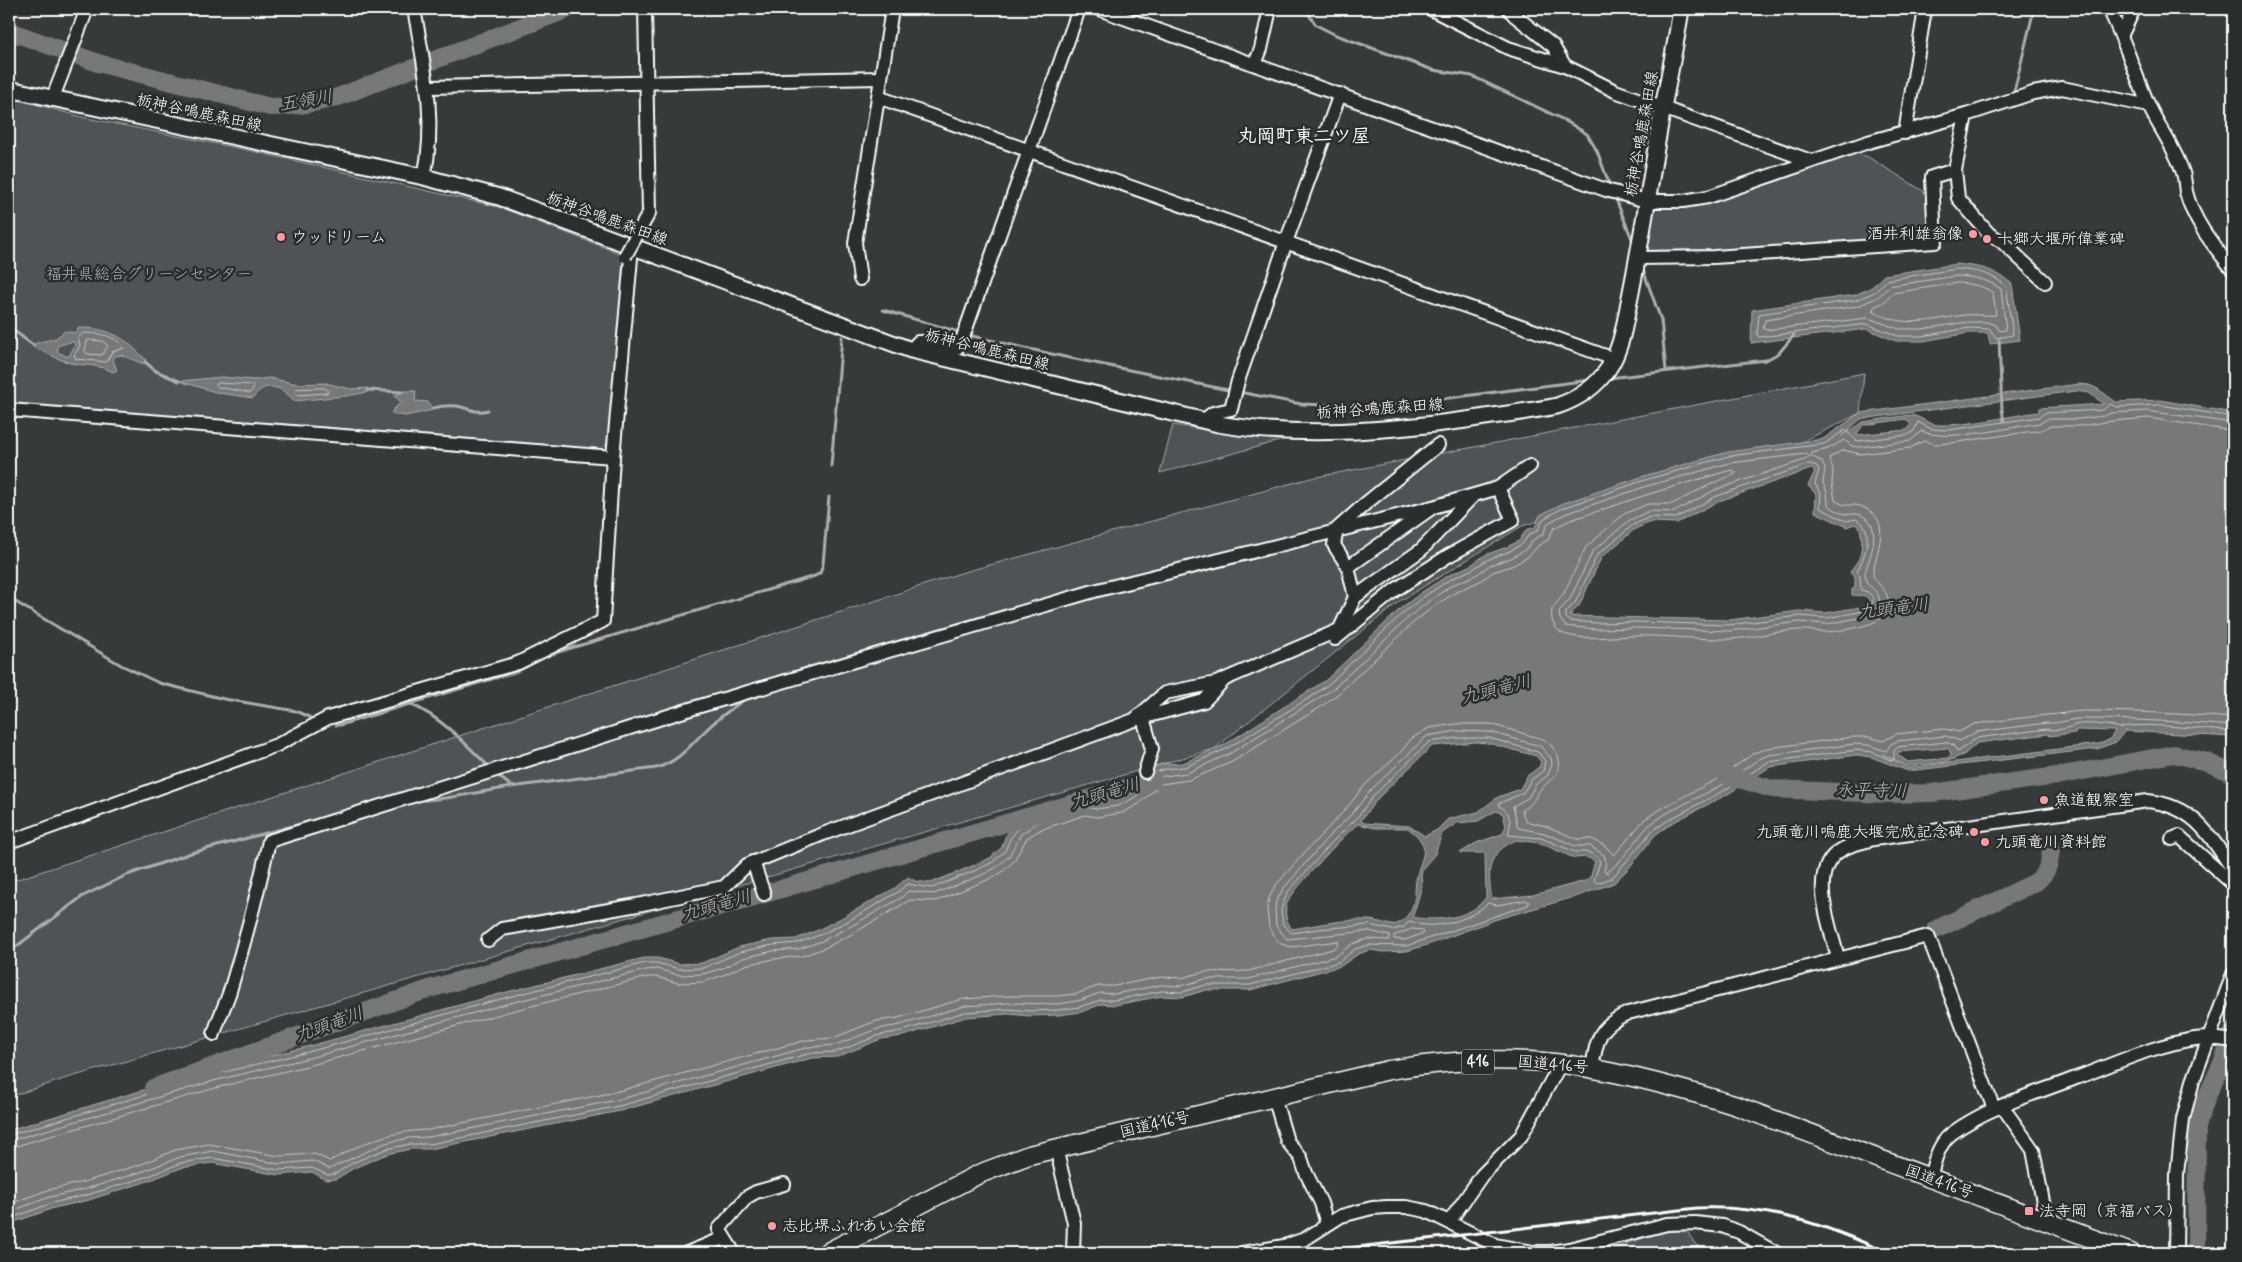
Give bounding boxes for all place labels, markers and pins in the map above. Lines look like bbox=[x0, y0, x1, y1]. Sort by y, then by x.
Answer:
place label: 酒井利雄翁像 bbox=[1867, 224, 1963, 245]
place label: ウッドリーム bbox=[291, 227, 386, 248]
marker: 酒井利雄翁像 bbox=[1967, 228, 1979, 240]
place label: 十郷大堰所偉業碑 bbox=[1997, 229, 2125, 250]
marker: ウッドリーム bbox=[275, 231, 287, 243]
marker: 十郷大堰所偉業碑 bbox=[1981, 233, 1993, 245]
place label: 魚道観察室 bbox=[2054, 790, 2134, 811]
marker: 魚道観察室 bbox=[2038, 794, 2050, 806]
place label: 九頭竜川鳴鹿大堰完成記念碑 bbox=[1756, 822, 1964, 843]
marker: 九頭竜川鳴鹿大堰完成記念碑 bbox=[1968, 826, 1980, 838]
place label: 九頭竜川資料館 bbox=[1995, 832, 2107, 853]
marker: 九頭竜川資料館 bbox=[1979, 836, 1991, 848]
place label: 法寺岡（京福バス） bbox=[2039, 1201, 2183, 1222]
marker: 法寺岡（京福バス） bbox=[2023, 1205, 2035, 1217]
place label: 志比堺ふれあい会館 bbox=[782, 1216, 926, 1237]
marker: 志比堺ふれあい会館 bbox=[766, 1220, 778, 1232]

